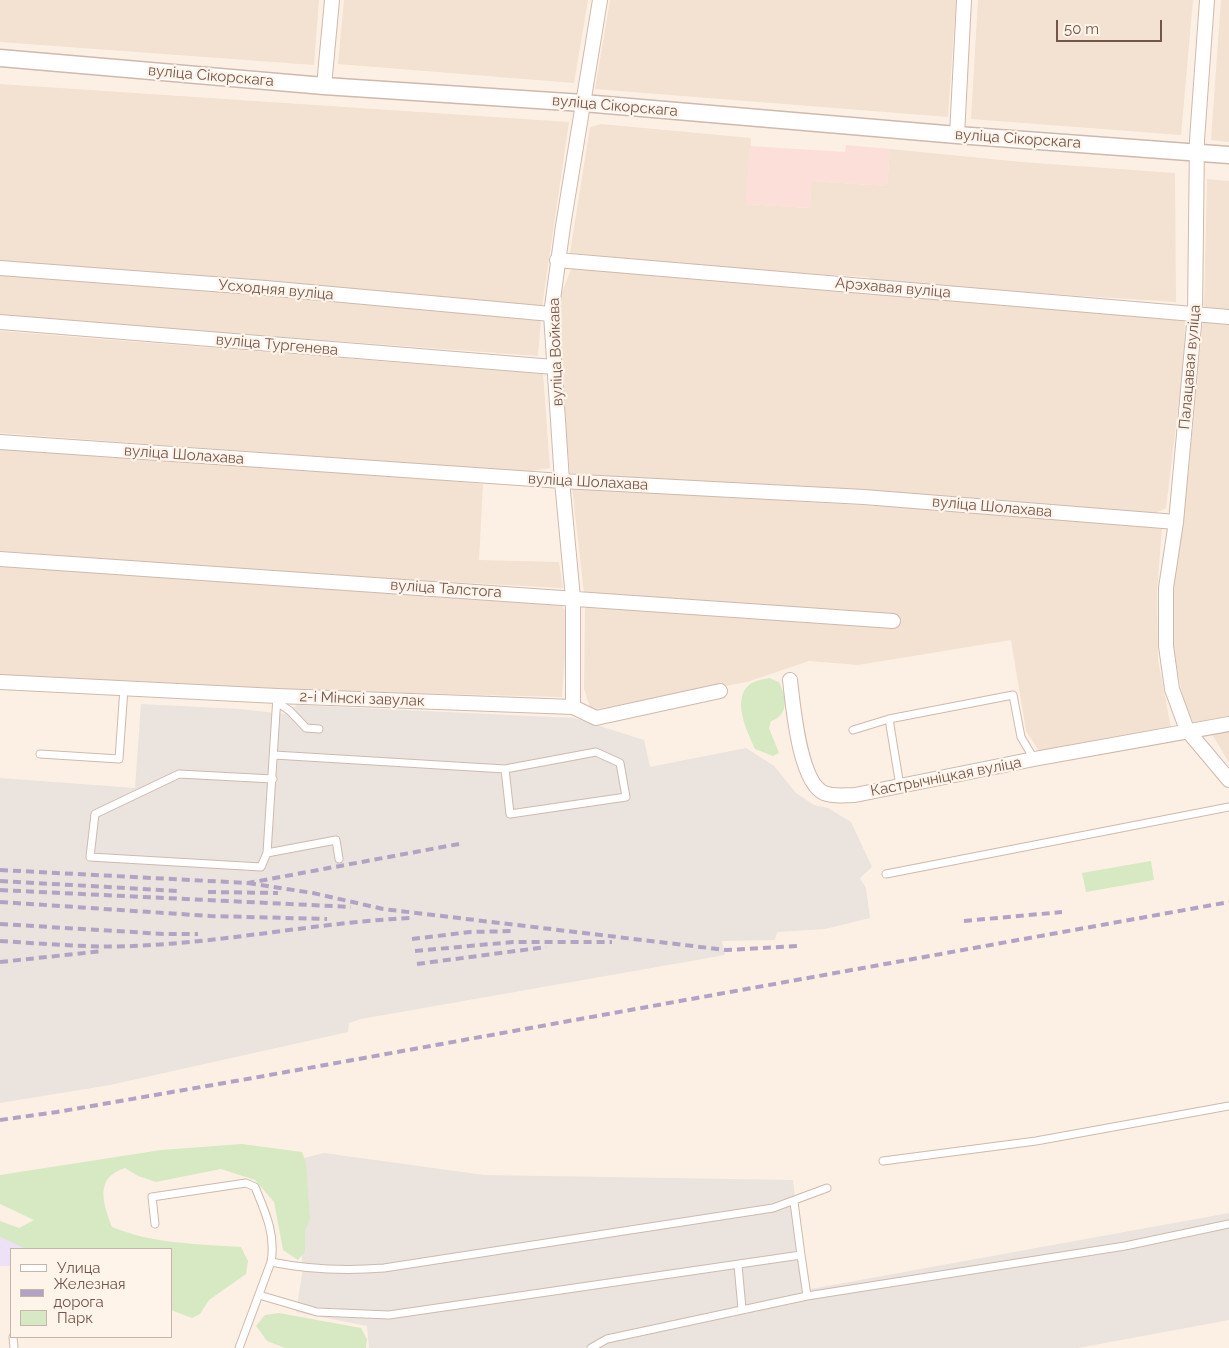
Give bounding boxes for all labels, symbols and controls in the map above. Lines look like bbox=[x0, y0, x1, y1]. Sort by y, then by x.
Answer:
scale bar bbox=[1059, 10, 1165, 42]
text: 50 m bbox=[1064, 20, 1099, 38]
street label: вуліца Сікорскага bbox=[147, 62, 275, 90]
street label: вуліца Сікорскага bbox=[551, 92, 679, 120]
street label: вуліца Сікорскага bbox=[954, 126, 1082, 152]
street label: Арэхавая вуліца bbox=[834, 274, 952, 302]
street label: Усходняя вуліца bbox=[218, 276, 334, 304]
street label: вуліца Войкава bbox=[545, 297, 567, 407]
street label: Палацавая вуліца bbox=[1176, 304, 1204, 430]
street label: вуліца Тургенева bbox=[215, 331, 339, 359]
street label: вуліца Шолахава bbox=[123, 442, 245, 468]
street label: вуліца Шолахава bbox=[527, 470, 649, 494]
street label: вуліца Шолахава bbox=[931, 493, 1053, 521]
street label: вуліца Талстога bbox=[390, 576, 502, 602]
street label: 2-і Мінскі завулак bbox=[299, 688, 425, 710]
street label: Кастрычніцкая вуліца bbox=[869, 754, 1023, 800]
legend bbox=[10, 1248, 172, 1338]
text: Улица bbox=[57, 1259, 101, 1277]
text: Железная дорога bbox=[54, 1275, 126, 1311]
text: Парк bbox=[57, 1309, 93, 1327]

